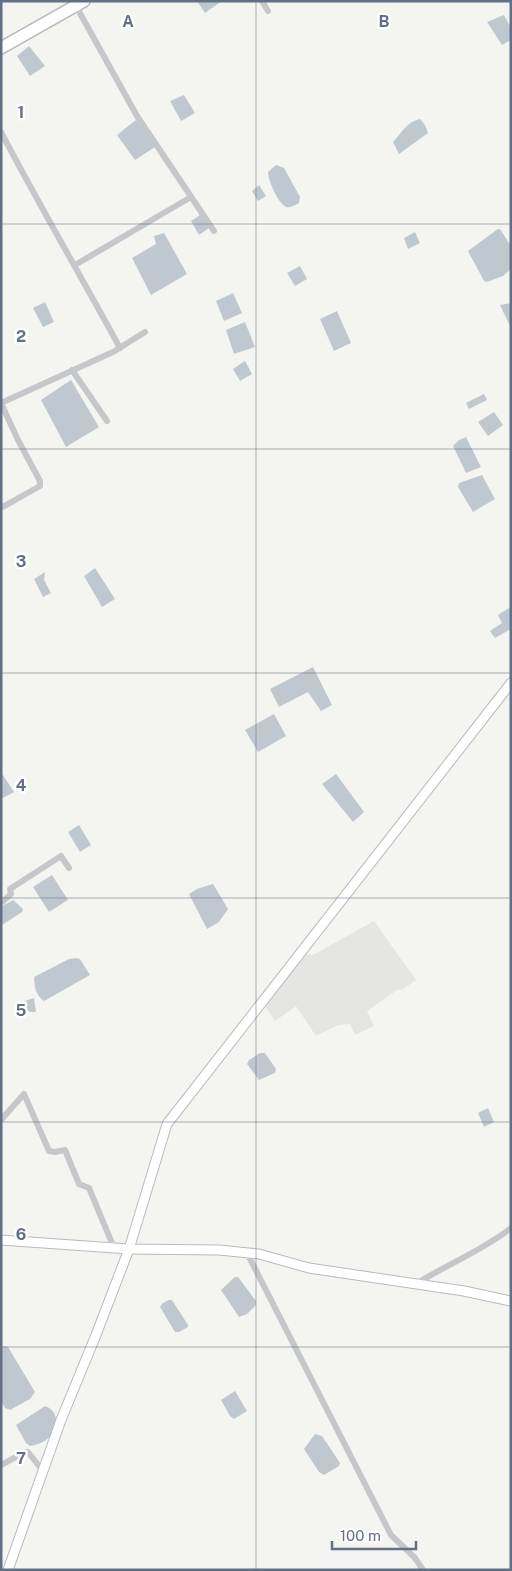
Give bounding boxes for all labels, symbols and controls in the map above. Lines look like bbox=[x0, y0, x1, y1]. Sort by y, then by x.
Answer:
text: A bbox=[122, 12, 134, 31]
text: B bbox=[379, 12, 390, 31]
text: 1 bbox=[18, 103, 24, 122]
text: 2 bbox=[16, 327, 26, 346]
text: 3 bbox=[16, 552, 26, 571]
text: 4 bbox=[16, 776, 27, 795]
text: 5 bbox=[16, 1001, 27, 1020]
text: 6 bbox=[16, 1225, 26, 1244]
text: 7 bbox=[16, 1449, 26, 1468]
scale bar bbox=[332, 1518, 416, 1550]
text: 100 m bbox=[340, 1527, 381, 1544]

